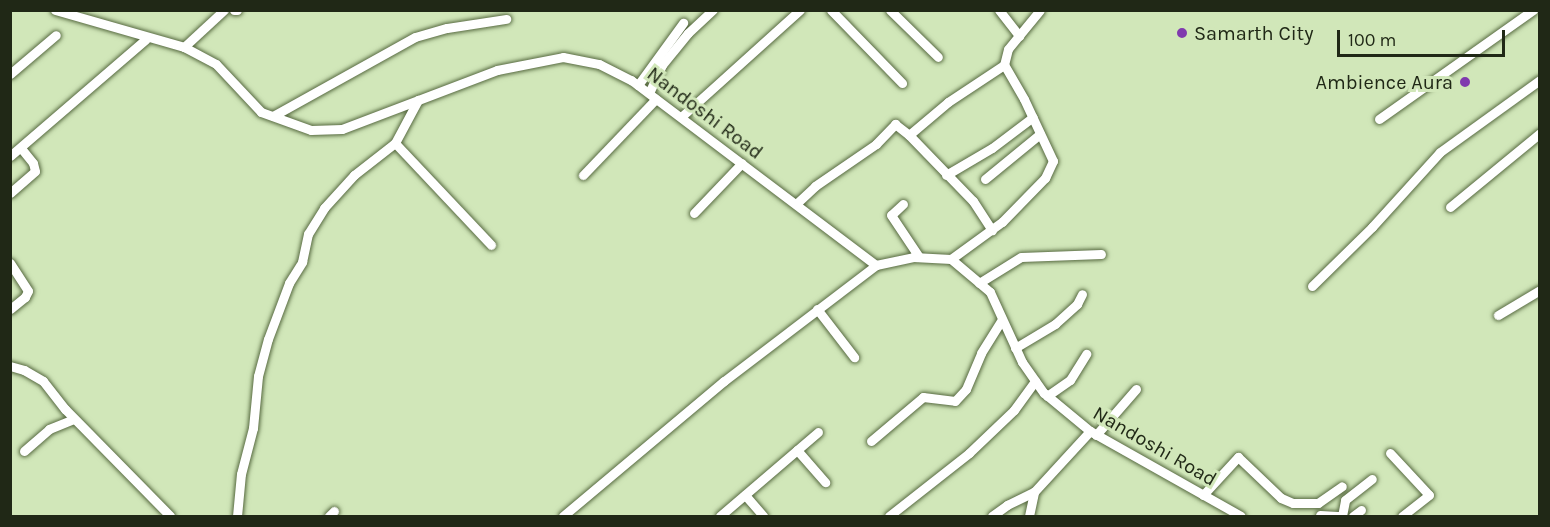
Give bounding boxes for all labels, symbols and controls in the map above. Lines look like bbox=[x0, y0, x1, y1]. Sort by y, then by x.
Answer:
scale bar bbox=[1340, 18, 1508, 56]
place label: Samarth City bbox=[1194, 21, 1313, 45]
marker: Samarth City bbox=[1175, 26, 1189, 40]
text: 100 m bbox=[1348, 29, 1396, 51]
street label: Nandoshi Road bbox=[642, 62, 768, 164]
place label: Ambience Aura bbox=[1315, 70, 1453, 94]
marker: Ambience Aura bbox=[1458, 75, 1472, 89]
street label: Nandoshi Road bbox=[1089, 401, 1221, 491]

